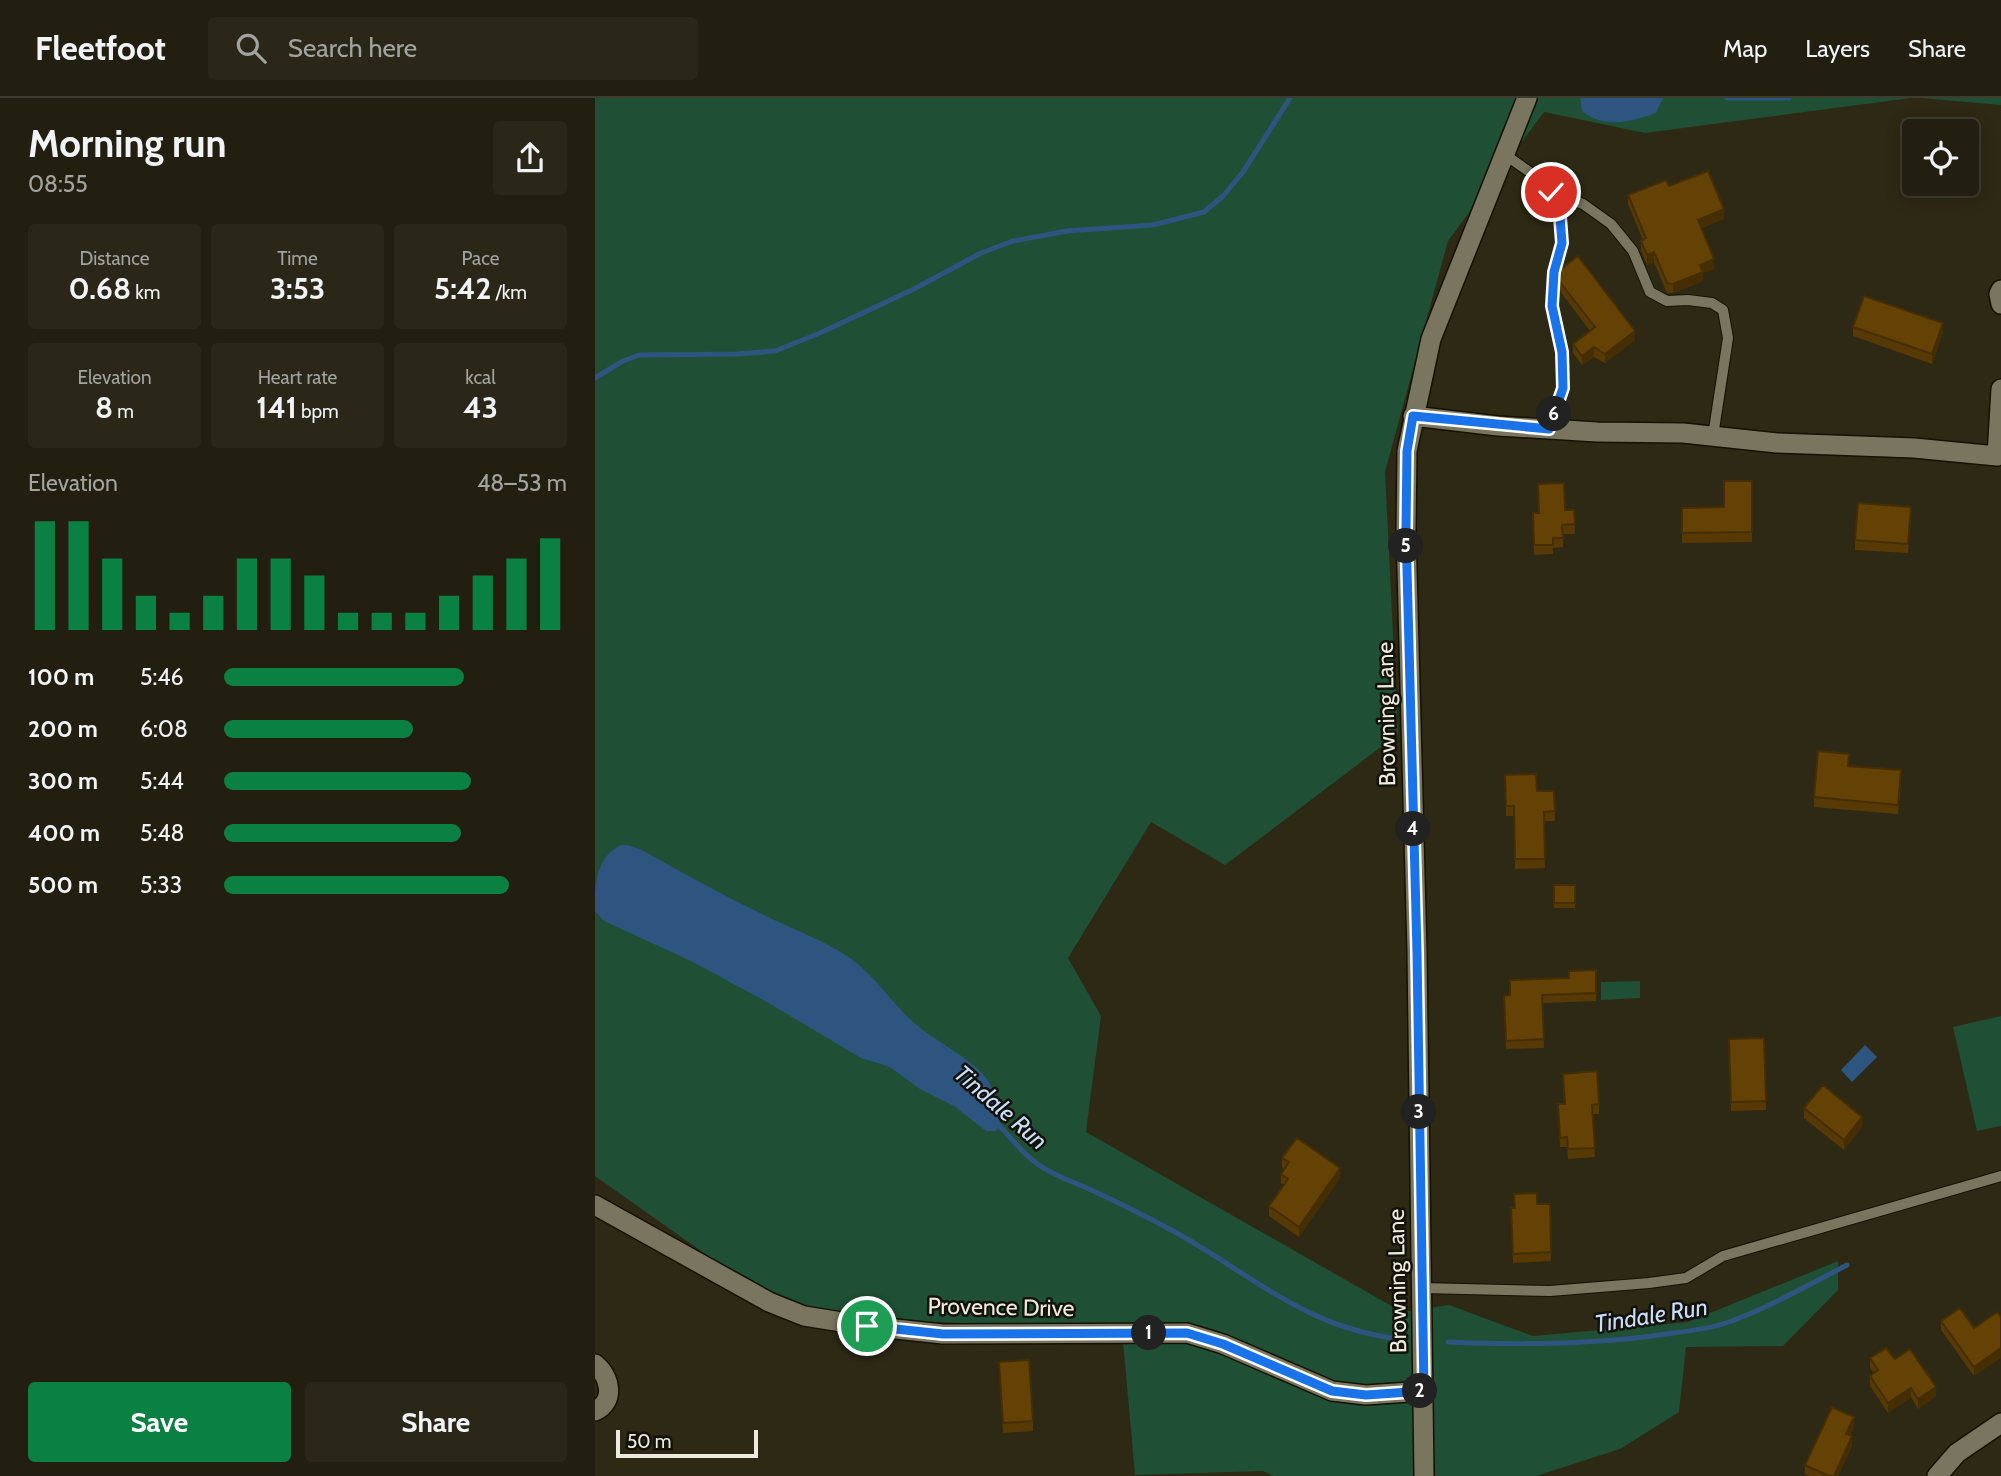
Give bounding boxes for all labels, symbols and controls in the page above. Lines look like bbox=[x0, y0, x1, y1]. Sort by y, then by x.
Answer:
search box bbox=[208, 17, 698, 80]
text: Fleetfoot bbox=[35, 28, 166, 68]
icon: search bbox=[232, 29, 270, 67]
text: Search here bbox=[288, 32, 417, 64]
text: Map bbox=[1723, 34, 1767, 63]
text: Layers bbox=[1805, 34, 1870, 63]
text: Share bbox=[1908, 34, 1966, 63]
map controls bbox=[1902, 119, 1979, 196]
button: locate bbox=[1902, 119, 1979, 196]
text: Morning run bbox=[28, 120, 227, 167]
button: share bbox=[493, 121, 567, 195]
pin bbox=[1521, 162, 1581, 222]
text: 08:55 bbox=[28, 170, 88, 198]
icon: check bbox=[1532, 173, 1570, 211]
text: Distance bbox=[80, 247, 149, 270]
text: Time bbox=[277, 247, 318, 270]
text: Pace bbox=[462, 247, 499, 270]
text: 0.68 bbox=[69, 270, 131, 307]
text: 3:53 bbox=[270, 270, 325, 307]
text: 5:42 bbox=[434, 270, 491, 307]
text: km bbox=[131, 281, 160, 304]
text: /km bbox=[491, 281, 527, 304]
text: Elevation bbox=[77, 366, 152, 389]
text: Heart rate bbox=[258, 366, 337, 389]
text: kcal bbox=[465, 366, 496, 389]
text: 8 bbox=[95, 389, 113, 426]
text: 141 bbox=[256, 389, 297, 426]
text: 43 bbox=[463, 389, 498, 426]
pin: 6 bbox=[1537, 396, 1571, 432]
text: m bbox=[113, 400, 134, 423]
text: bpm bbox=[297, 400, 339, 423]
text: 6 bbox=[1548, 402, 1559, 425]
text: Elevation bbox=[28, 469, 118, 497]
text: 48–53 m bbox=[477, 469, 567, 497]
pin: 5 bbox=[1389, 528, 1423, 564]
text: 5 bbox=[1400, 534, 1411, 557]
street label: Browning Lane bbox=[1371, 641, 1401, 786]
text: 100 m bbox=[28, 663, 94, 691]
text: 5:46 bbox=[140, 663, 184, 691]
text: 200 m bbox=[28, 715, 98, 743]
text: 6:08 bbox=[140, 715, 188, 743]
text: 300 m bbox=[28, 767, 98, 795]
text: 5:44 bbox=[140, 767, 184, 795]
pin: 4 bbox=[1395, 812, 1431, 846]
text: 4 bbox=[1407, 817, 1418, 840]
text: 400 m bbox=[28, 819, 100, 847]
text: 5:48 bbox=[140, 819, 184, 847]
text: 500 m bbox=[28, 871, 98, 899]
text: 5:33 bbox=[140, 871, 182, 899]
water label: Tindale Run bbox=[948, 1059, 1054, 1155]
pin: 3 bbox=[1401, 1094, 1437, 1130]
text: 3 bbox=[1413, 1100, 1424, 1123]
street label: Browning Lane bbox=[1382, 1208, 1412, 1353]
street label: Provence Drive bbox=[927, 1292, 1075, 1322]
water label: Tindale Run bbox=[1592, 1292, 1710, 1338]
pin bbox=[837, 1296, 897, 1356]
icon: arrive bbox=[848, 1307, 886, 1345]
pin: 1 bbox=[1131, 1316, 1167, 1350]
text: 1 bbox=[1145, 1321, 1152, 1344]
pin: 2 bbox=[1403, 1374, 1437, 1408]
text: 2 bbox=[1414, 1379, 1425, 1402]
button: Save bbox=[28, 1382, 291, 1462]
button: Share bbox=[305, 1382, 567, 1462]
scale bar bbox=[616, 1427, 758, 1459]
text: 50 m bbox=[627, 1430, 671, 1453]

